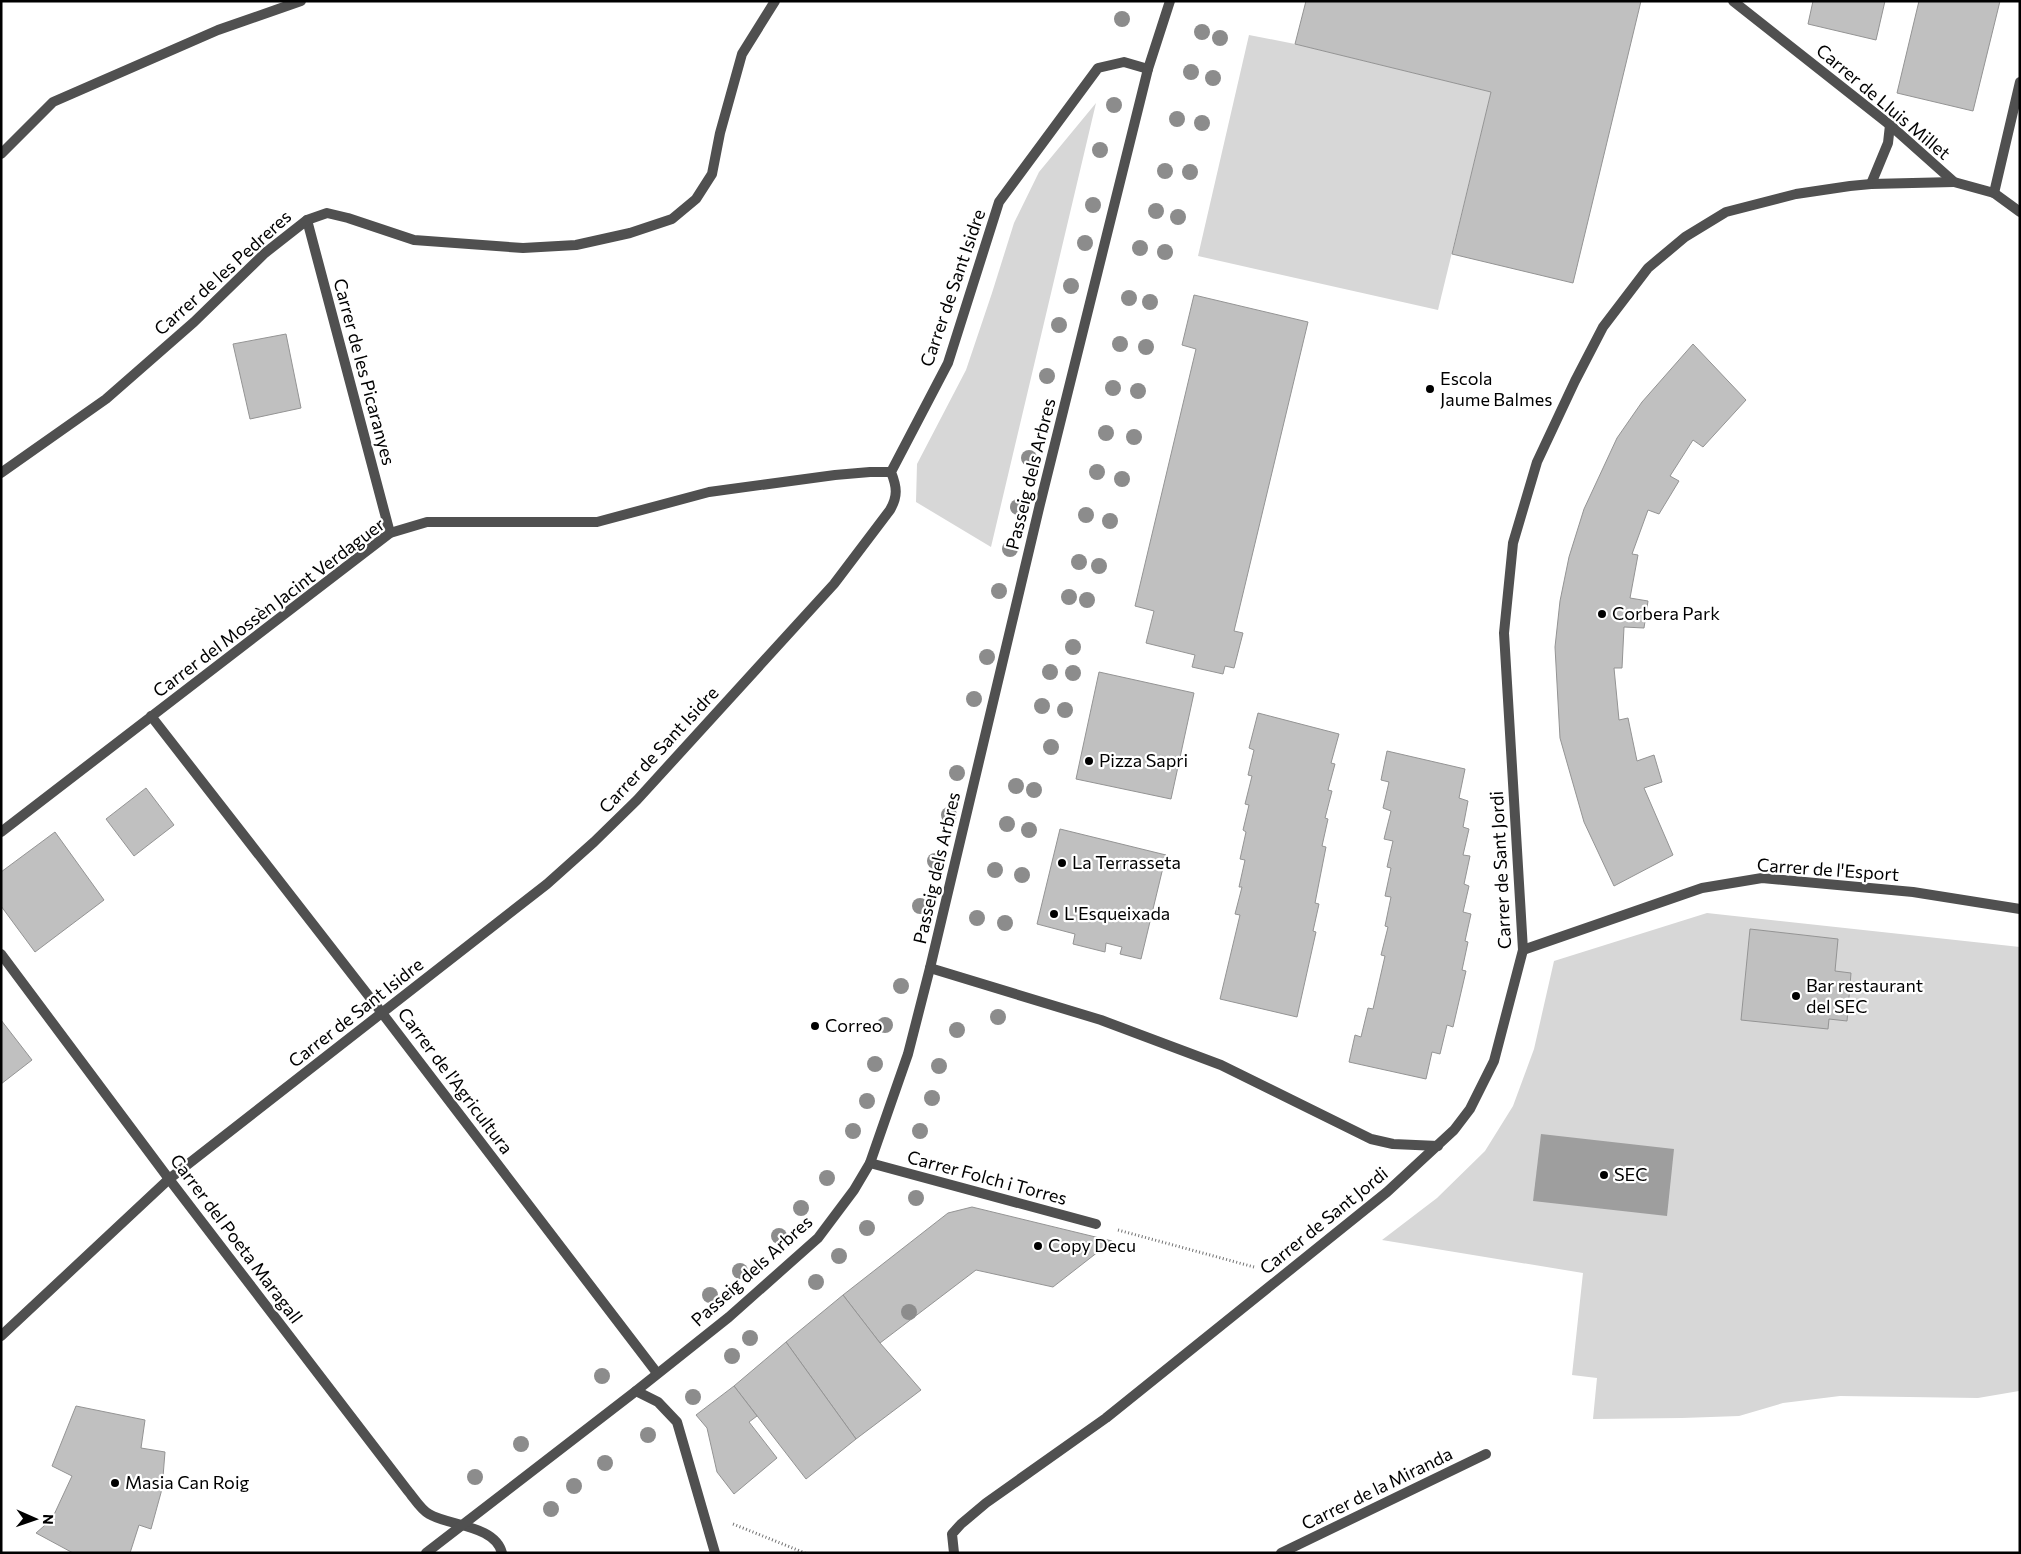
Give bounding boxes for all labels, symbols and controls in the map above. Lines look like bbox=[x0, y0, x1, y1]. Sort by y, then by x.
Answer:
street label: Carrer de Lluis Millet bbox=[1812, 39, 1955, 164]
street label: Carrer de les Pedreres bbox=[149, 205, 295, 340]
street label: Carrer de Sant Isidre bbox=[915, 206, 989, 369]
street label: Carrer de les Picaranyes bbox=[329, 276, 400, 468]
place label: Escola Jaume Balmes bbox=[1440, 367, 1552, 410]
marker: Escola Jaume Balmes bbox=[1424, 383, 1436, 395]
street label: Passeig dels Arbres bbox=[1001, 396, 1059, 552]
street label: Carrer del Mossèn Jacint Verdaguer bbox=[148, 513, 389, 702]
place label: Corbera Park bbox=[1612, 602, 1720, 624]
marker: Corbera Park bbox=[1596, 608, 1608, 620]
street label: Carrer de Sant Isidre bbox=[594, 681, 723, 817]
place label: Pizza Sapri bbox=[1099, 749, 1188, 771]
marker: Pizza Sapri bbox=[1083, 755, 1095, 767]
street label: Passeig dels Arbres bbox=[908, 790, 964, 946]
street label: Carrer de Sant Jordi bbox=[1485, 790, 1515, 950]
place label: La Terrasseta bbox=[1072, 851, 1181, 873]
street label: Carrer de l'Esport bbox=[1756, 853, 1900, 885]
marker: La Terrasseta bbox=[1056, 857, 1068, 869]
place label: L'Esqueixada bbox=[1064, 902, 1170, 924]
marker: L'Esqueixada bbox=[1048, 908, 1060, 920]
street label: Carrer de Sant Isidre bbox=[284, 953, 427, 1072]
place label: Bar restaurant del SEC bbox=[1806, 974, 1923, 1017]
marker: Bar restaurant del SEC bbox=[1790, 990, 1802, 1002]
street label: Carrer de l'Agricultura bbox=[394, 1003, 518, 1158]
place label: Correo bbox=[825, 1014, 882, 1036]
marker: Correo bbox=[809, 1020, 821, 1032]
street label: Carrer Folch i Torres bbox=[905, 1145, 1070, 1209]
street label: Carrer del Poeta Maragall bbox=[166, 1149, 308, 1327]
street label: Carrer de Sant Jordi bbox=[1255, 1162, 1392, 1279]
place label: SEC bbox=[1614, 1163, 1648, 1185]
marker: SEC bbox=[1598, 1169, 1610, 1181]
street label: Passeig dels Arbres bbox=[686, 1210, 816, 1330]
place label: Copy Decu bbox=[1048, 1234, 1136, 1256]
marker: Copy Decu bbox=[1032, 1240, 1044, 1252]
street label: Carrer de la Miranda bbox=[1298, 1442, 1456, 1534]
place label: Masia Can Roig bbox=[125, 1471, 250, 1493]
marker: Masia Can Roig bbox=[109, 1477, 121, 1489]
north arrow bbox=[10, 1494, 60, 1544]
text: N bbox=[40, 1514, 57, 1525]

